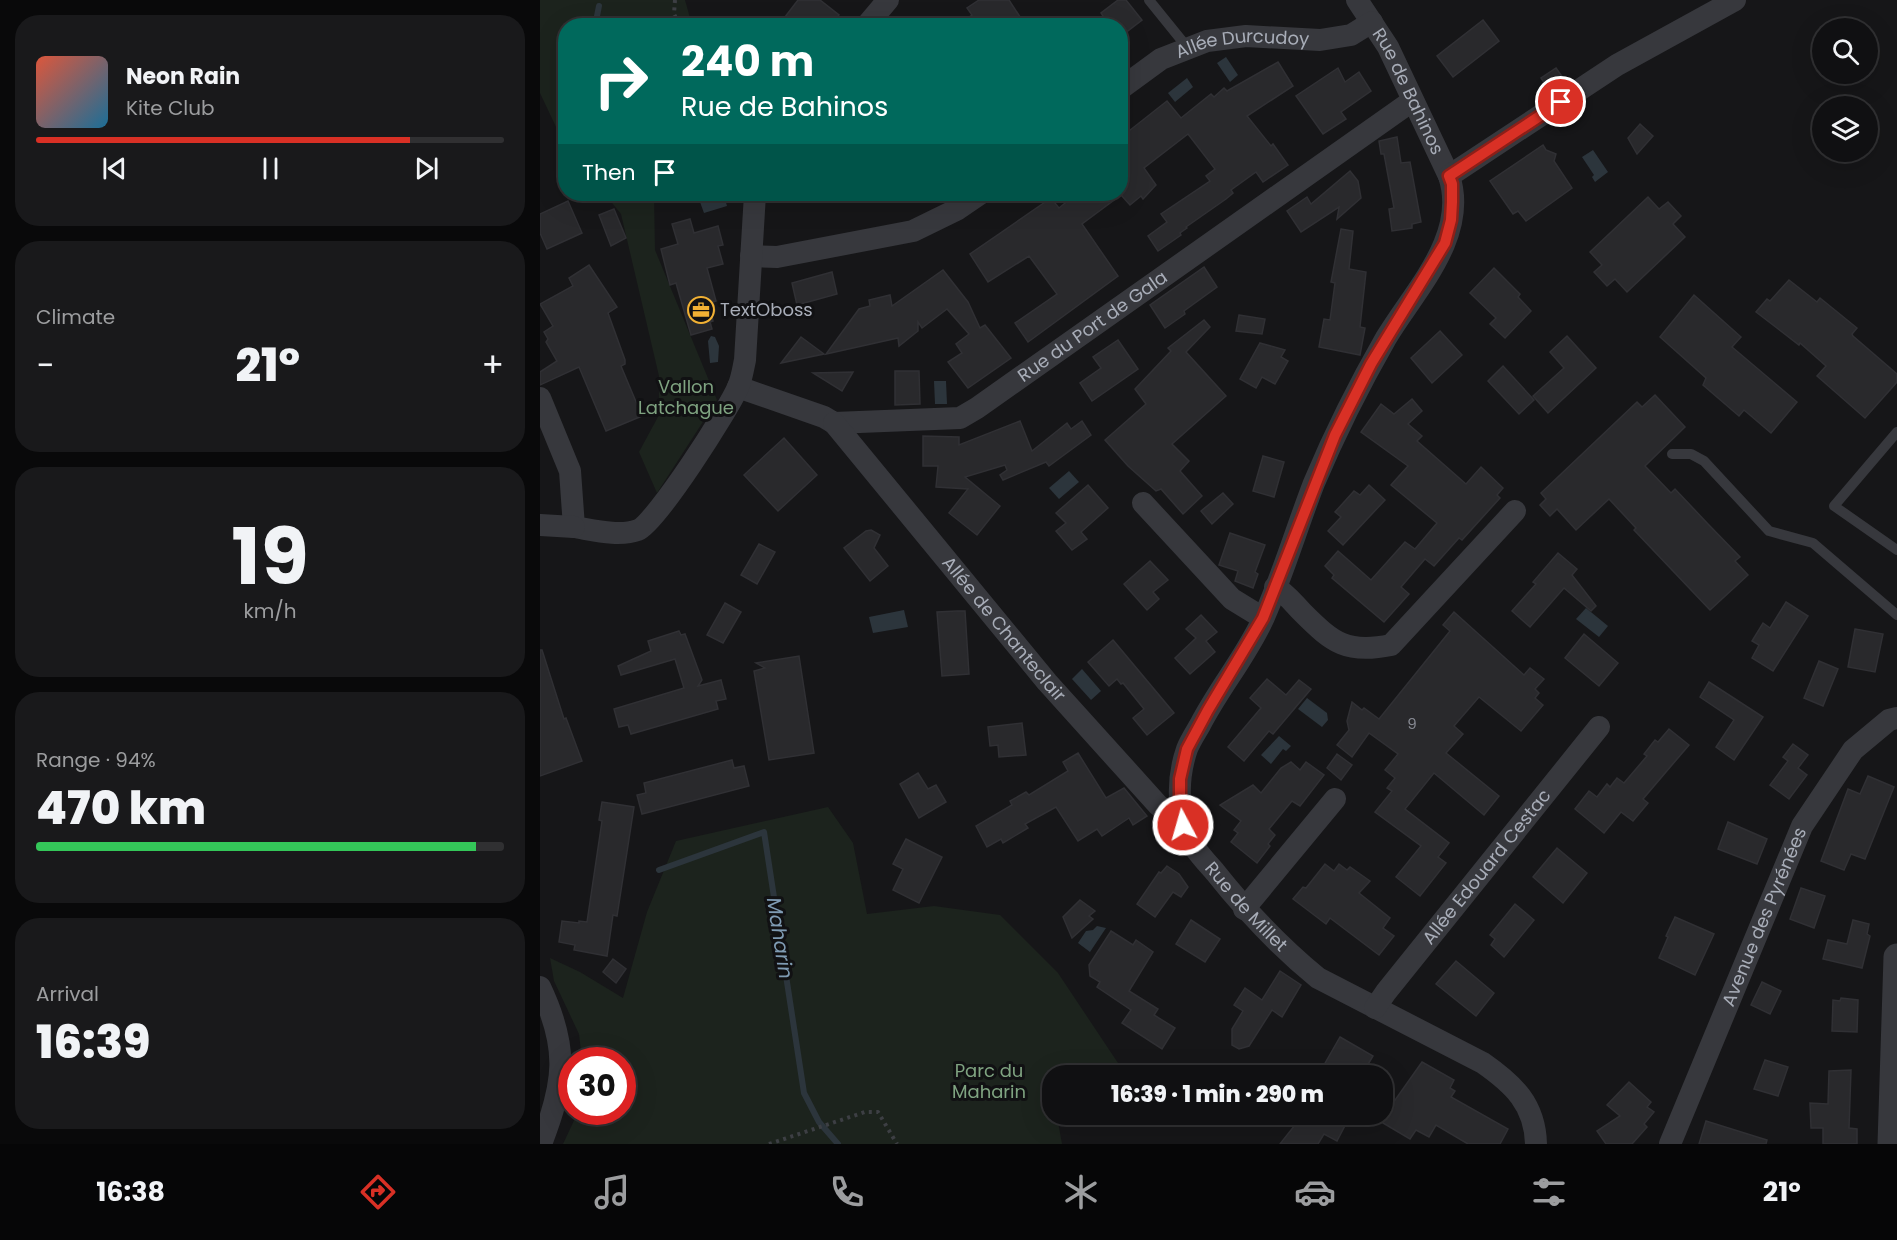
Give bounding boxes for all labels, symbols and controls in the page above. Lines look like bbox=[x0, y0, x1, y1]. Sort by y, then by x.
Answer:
map controls bbox=[1812, 18, 1878, 162]
button: search bbox=[1812, 18, 1878, 84]
street label: Allée Durcudoy bbox=[1172, 23, 1310, 64]
street label: Rue de Bahinos bbox=[1367, 23, 1450, 159]
text: 240 m bbox=[681, 32, 814, 91]
icon: right bbox=[582, 42, 660, 120]
text: Neon Rain bbox=[126, 61, 240, 92]
pin bbox=[1535, 76, 1586, 127]
icon: arrive bbox=[1544, 85, 1577, 118]
text: Rue de Bahinos bbox=[681, 88, 888, 125]
text: Kite Club bbox=[126, 94, 215, 122]
button: layers bbox=[1812, 96, 1878, 162]
icon: previous bbox=[98, 152, 131, 185]
icon: pause bbox=[254, 152, 287, 185]
icon: next bbox=[410, 152, 443, 185]
icon: arrive bbox=[648, 156, 681, 189]
text: Then bbox=[582, 157, 636, 188]
street label: Rue du Port de Gala bbox=[1012, 265, 1172, 388]
office icon: TextOboss bbox=[686, 295, 716, 325]
place label: TextOboss bbox=[720, 297, 813, 322]
text: Climate bbox=[36, 303, 115, 331]
text: 21° bbox=[236, 334, 300, 397]
text: − bbox=[36, 342, 54, 389]
text: + bbox=[481, 342, 504, 389]
park label: Vallon Latchague bbox=[638, 374, 734, 420]
text: 19 bbox=[231, 502, 309, 611]
street label: Allée de Chanteclair bbox=[937, 551, 1072, 707]
text: km/h bbox=[243, 597, 297, 625]
house number: 9 bbox=[1407, 713, 1417, 734]
text: Range · 94% bbox=[36, 746, 156, 774]
text: 470 km bbox=[36, 777, 206, 840]
street label: Allée Edouard Cestac bbox=[1416, 784, 1556, 949]
position arrow bbox=[1151, 793, 1215, 857]
street label: Avenue des Pyrénées bbox=[1716, 823, 1812, 1010]
street label: Rue de Millet bbox=[1199, 856, 1293, 957]
water label: Maharin bbox=[760, 895, 800, 981]
text: Arrival bbox=[36, 980, 99, 1008]
text: 16:39 bbox=[36, 1011, 150, 1074]
speed limit sign: 30 bbox=[558, 1047, 636, 1125]
park label: Parc du Maharin bbox=[952, 1058, 1026, 1104]
text: 16:39 · 1 min · 290 m bbox=[1111, 1079, 1324, 1110]
icon: directions bbox=[357, 1171, 399, 1213]
icon: music bbox=[591, 1171, 633, 1213]
icon: phone bbox=[826, 1171, 868, 1213]
icon: climate bbox=[1060, 1171, 1102, 1213]
icon: car bbox=[1294, 1171, 1336, 1213]
icon: filters bbox=[1528, 1171, 1570, 1213]
text: 16:38 bbox=[96, 1173, 165, 1210]
text: 21° bbox=[1763, 1173, 1801, 1210]

